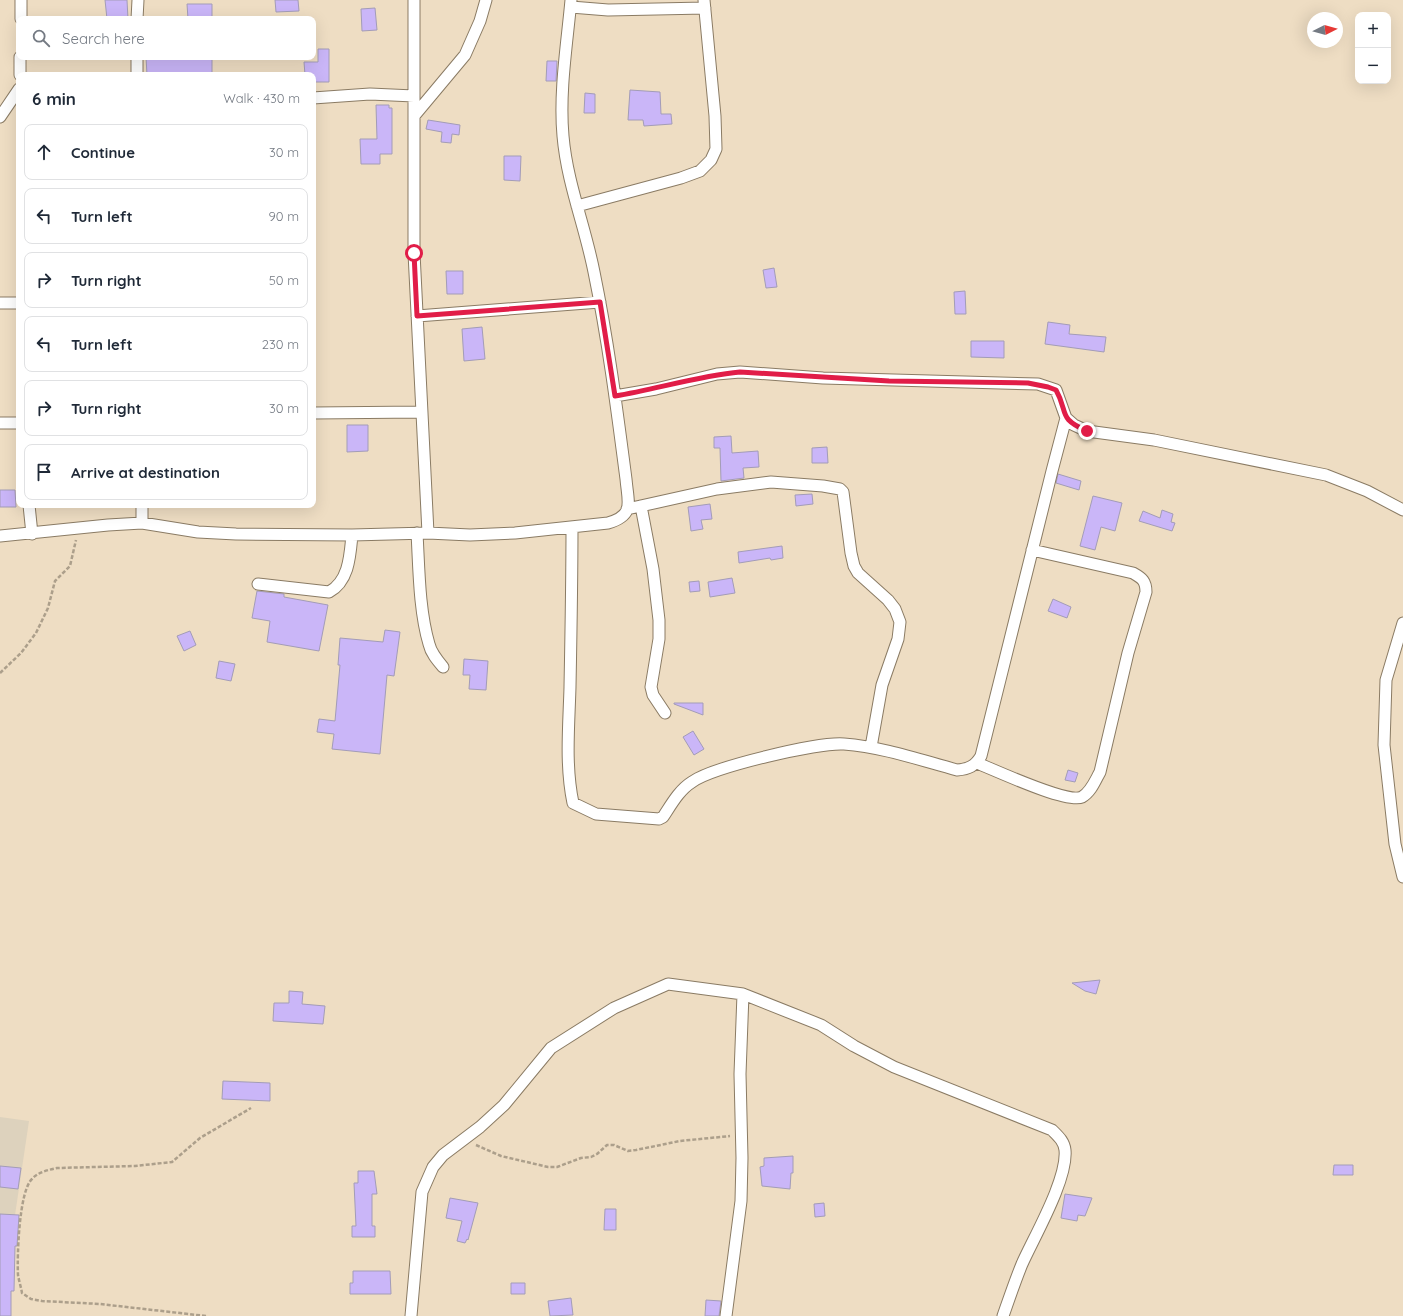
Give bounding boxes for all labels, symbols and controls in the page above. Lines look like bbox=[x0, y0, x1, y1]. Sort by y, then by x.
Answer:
north arrow bbox=[1307, 12, 1343, 48]
map controls bbox=[1355, 12, 1391, 84]
button: + bbox=[1355, 12, 1391, 48]
search box bbox=[16, 16, 316, 60]
icon: search bbox=[30, 27, 52, 49]
text: Search here bbox=[62, 29, 145, 48]
button: − bbox=[1355, 48, 1391, 84]
text: 6 min bbox=[32, 88, 76, 109]
text: Walk · 430 m bbox=[223, 90, 300, 106]
icon: ahead bbox=[33, 141, 55, 163]
text: Continue bbox=[71, 143, 135, 162]
text: 30 m bbox=[269, 144, 299, 160]
icon: left bbox=[33, 205, 55, 227]
text: Turn left bbox=[71, 207, 133, 226]
text: 90 m bbox=[269, 208, 299, 224]
route start bbox=[405, 244, 423, 262]
icon: right bbox=[33, 269, 55, 291]
text: Turn right bbox=[71, 271, 142, 290]
text: 50 m bbox=[269, 272, 299, 288]
icon: left bbox=[33, 333, 55, 355]
text: Turn left bbox=[71, 335, 133, 354]
text: 230 m bbox=[262, 336, 299, 352]
icon: right bbox=[33, 397, 55, 419]
text: Turn right bbox=[71, 399, 142, 418]
text: 30 m bbox=[269, 400, 299, 416]
route end bbox=[1078, 422, 1096, 440]
icon: arrive bbox=[33, 461, 55, 483]
text: Arrive at destination bbox=[71, 463, 220, 482]

